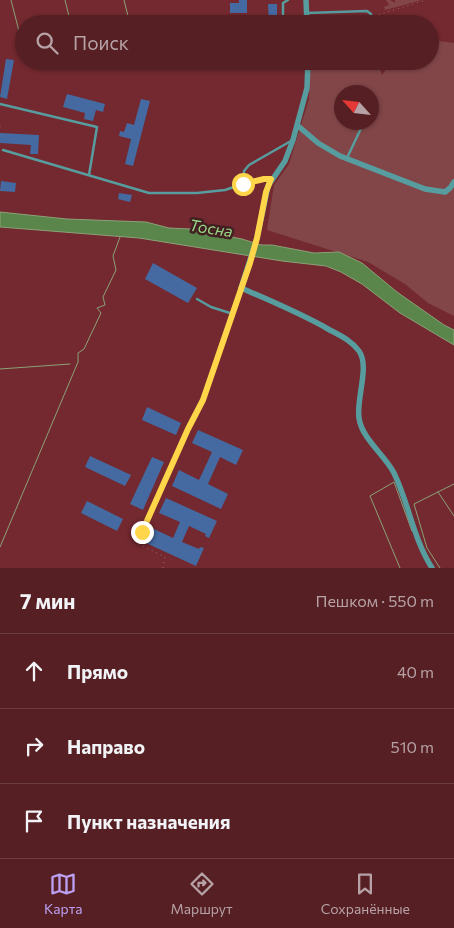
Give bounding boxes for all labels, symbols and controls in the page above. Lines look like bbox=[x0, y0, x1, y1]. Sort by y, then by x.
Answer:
search box bbox=[15, 15, 439, 70]
icon: search bbox=[33, 29, 61, 57]
text: Поиск bbox=[73, 31, 129, 54]
north arrow bbox=[334, 85, 379, 130]
route start bbox=[232, 173, 255, 196]
water label: Тосна bbox=[188, 215, 234, 240]
route end bbox=[131, 521, 154, 544]
text: 7 мин bbox=[20, 588, 76, 613]
text: Пешком · 550 m bbox=[315, 591, 434, 610]
icon: ahead bbox=[20, 657, 48, 685]
text: Прямо bbox=[67, 660, 128, 683]
text: 40 m bbox=[397, 662, 434, 681]
icon: right bbox=[20, 732, 48, 760]
text: Направо bbox=[67, 735, 145, 758]
text: 510 m bbox=[391, 737, 434, 756]
icon: arrive bbox=[20, 807, 48, 835]
text: Пункт назначения bbox=[67, 810, 230, 833]
tab: Карта bbox=[44, 870, 83, 917]
tab: Маршрут bbox=[171, 870, 233, 917]
tab: Сохранённые bbox=[321, 870, 410, 917]

